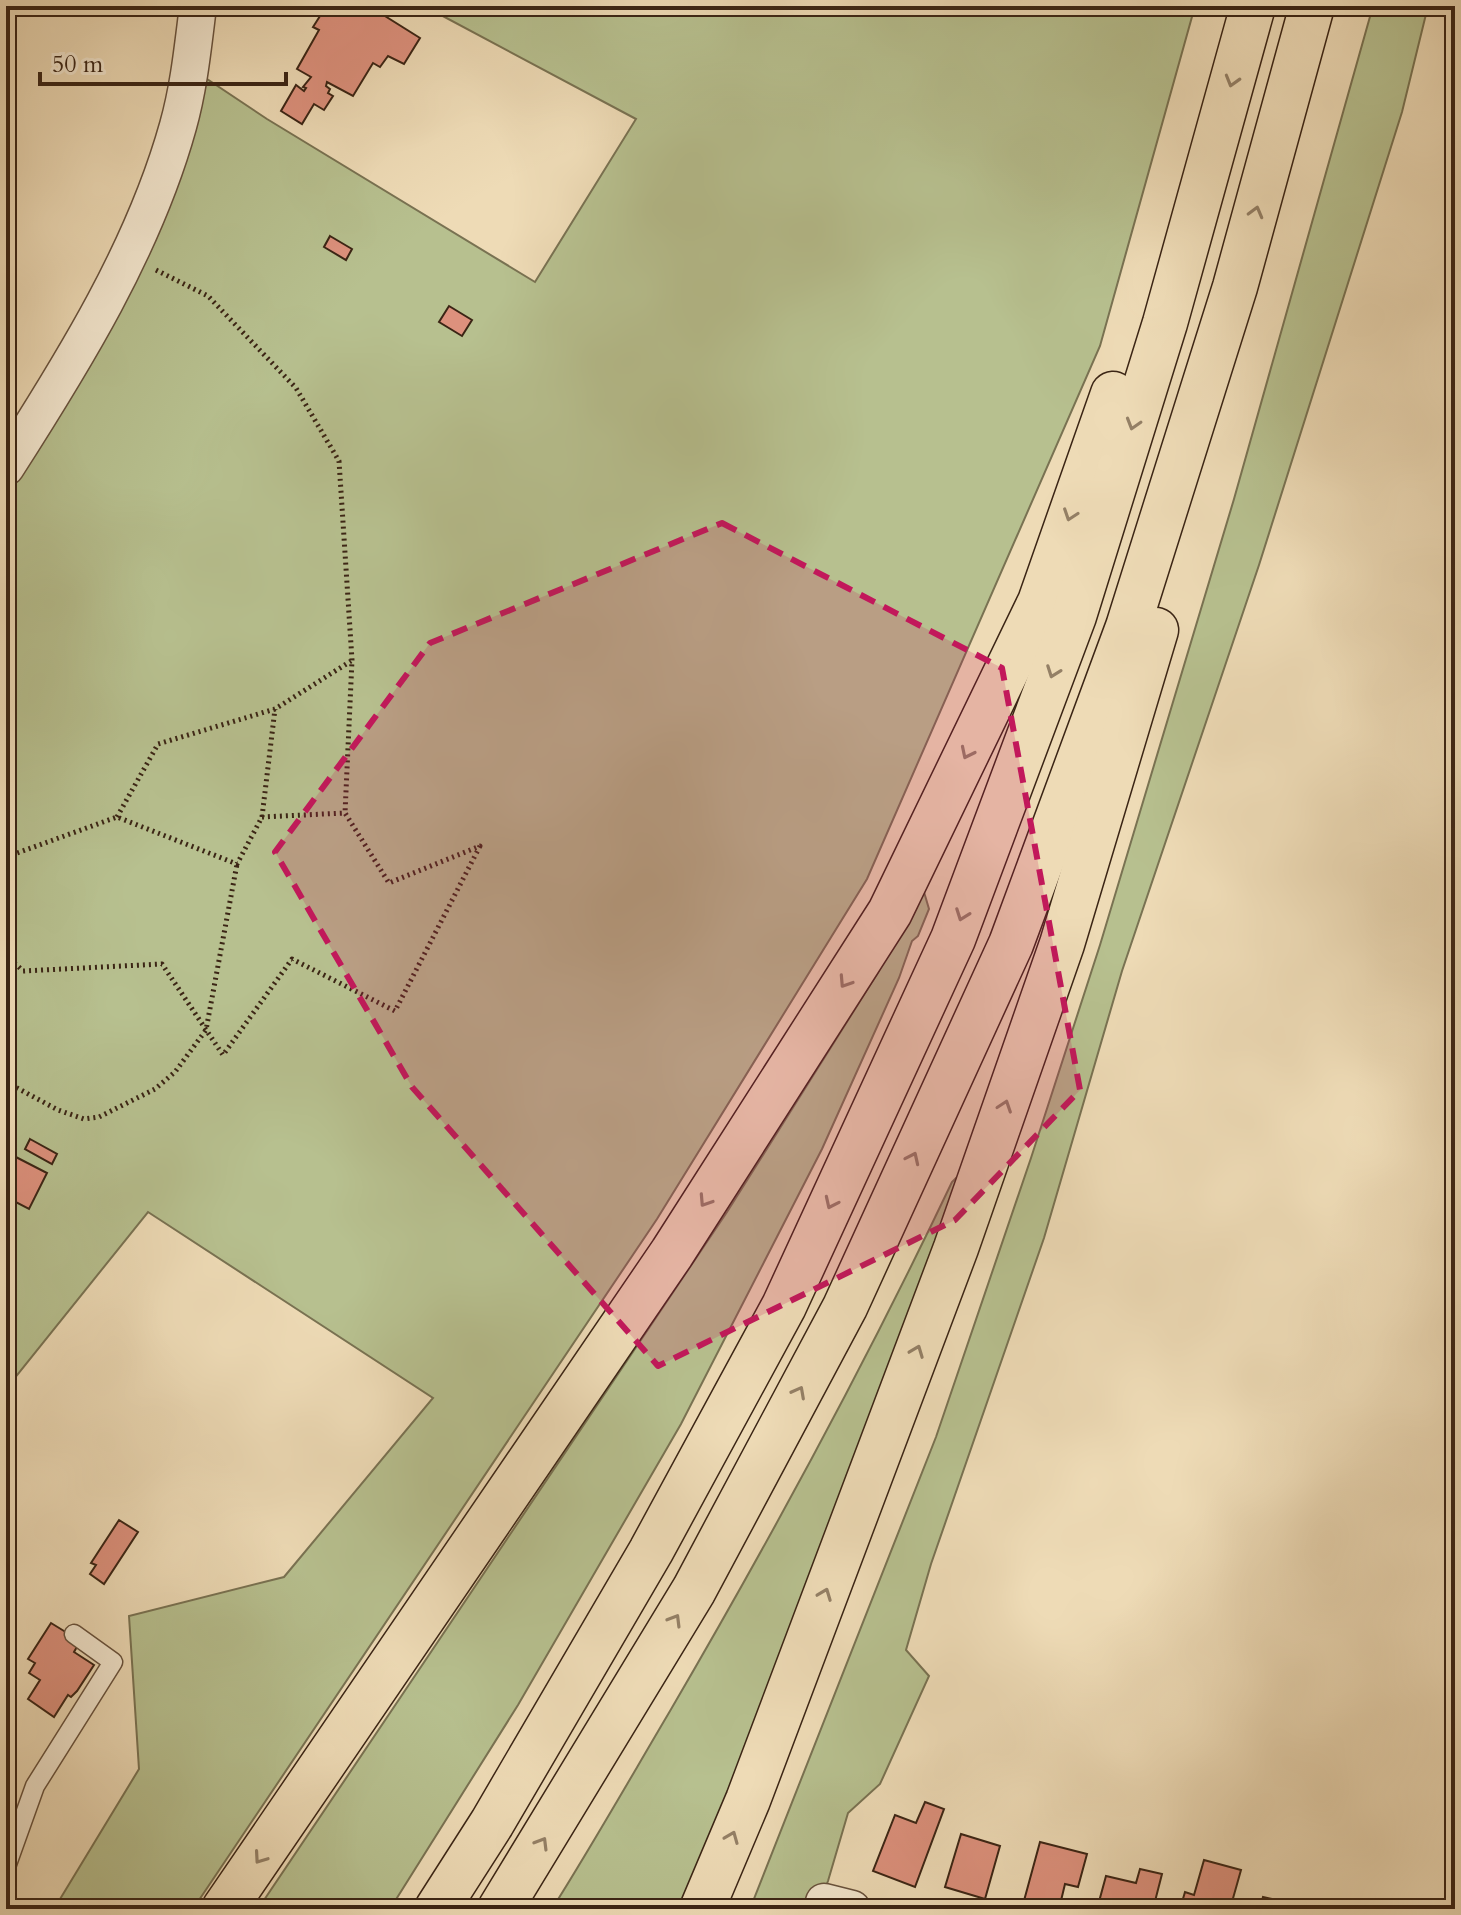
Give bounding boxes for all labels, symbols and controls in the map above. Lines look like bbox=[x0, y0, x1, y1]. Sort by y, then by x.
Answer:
scale bar bbox=[40, 36, 286, 86]
text: 50 m bbox=[52, 48, 104, 81]
one-way arrow bbox=[1225, 74, 1241, 88]
one-way arrow bbox=[1246, 205, 1263, 219]
one-way arrow bbox=[1126, 417, 1142, 431]
one-way arrow bbox=[1064, 507, 1080, 521]
one-way arrow bbox=[1047, 664, 1063, 678]
one-way arrow bbox=[961, 744, 977, 759]
one-way arrow bbox=[956, 907, 972, 921]
one-way arrow bbox=[840, 973, 855, 988]
one-way arrow bbox=[995, 1100, 1012, 1114]
one-way arrow bbox=[903, 1152, 919, 1166]
one-way arrow bbox=[700, 1192, 715, 1207]
one-way arrow bbox=[825, 1194, 841, 1209]
one-way arrow bbox=[907, 1345, 924, 1359]
one-way arrow bbox=[790, 1385, 805, 1400]
one-way arrow bbox=[815, 1588, 832, 1602]
one-way arrow bbox=[666, 1614, 681, 1629]
one-way arrow bbox=[722, 1831, 739, 1845]
one-way arrow bbox=[532, 1837, 547, 1852]
one-way arrow bbox=[255, 1849, 270, 1863]

